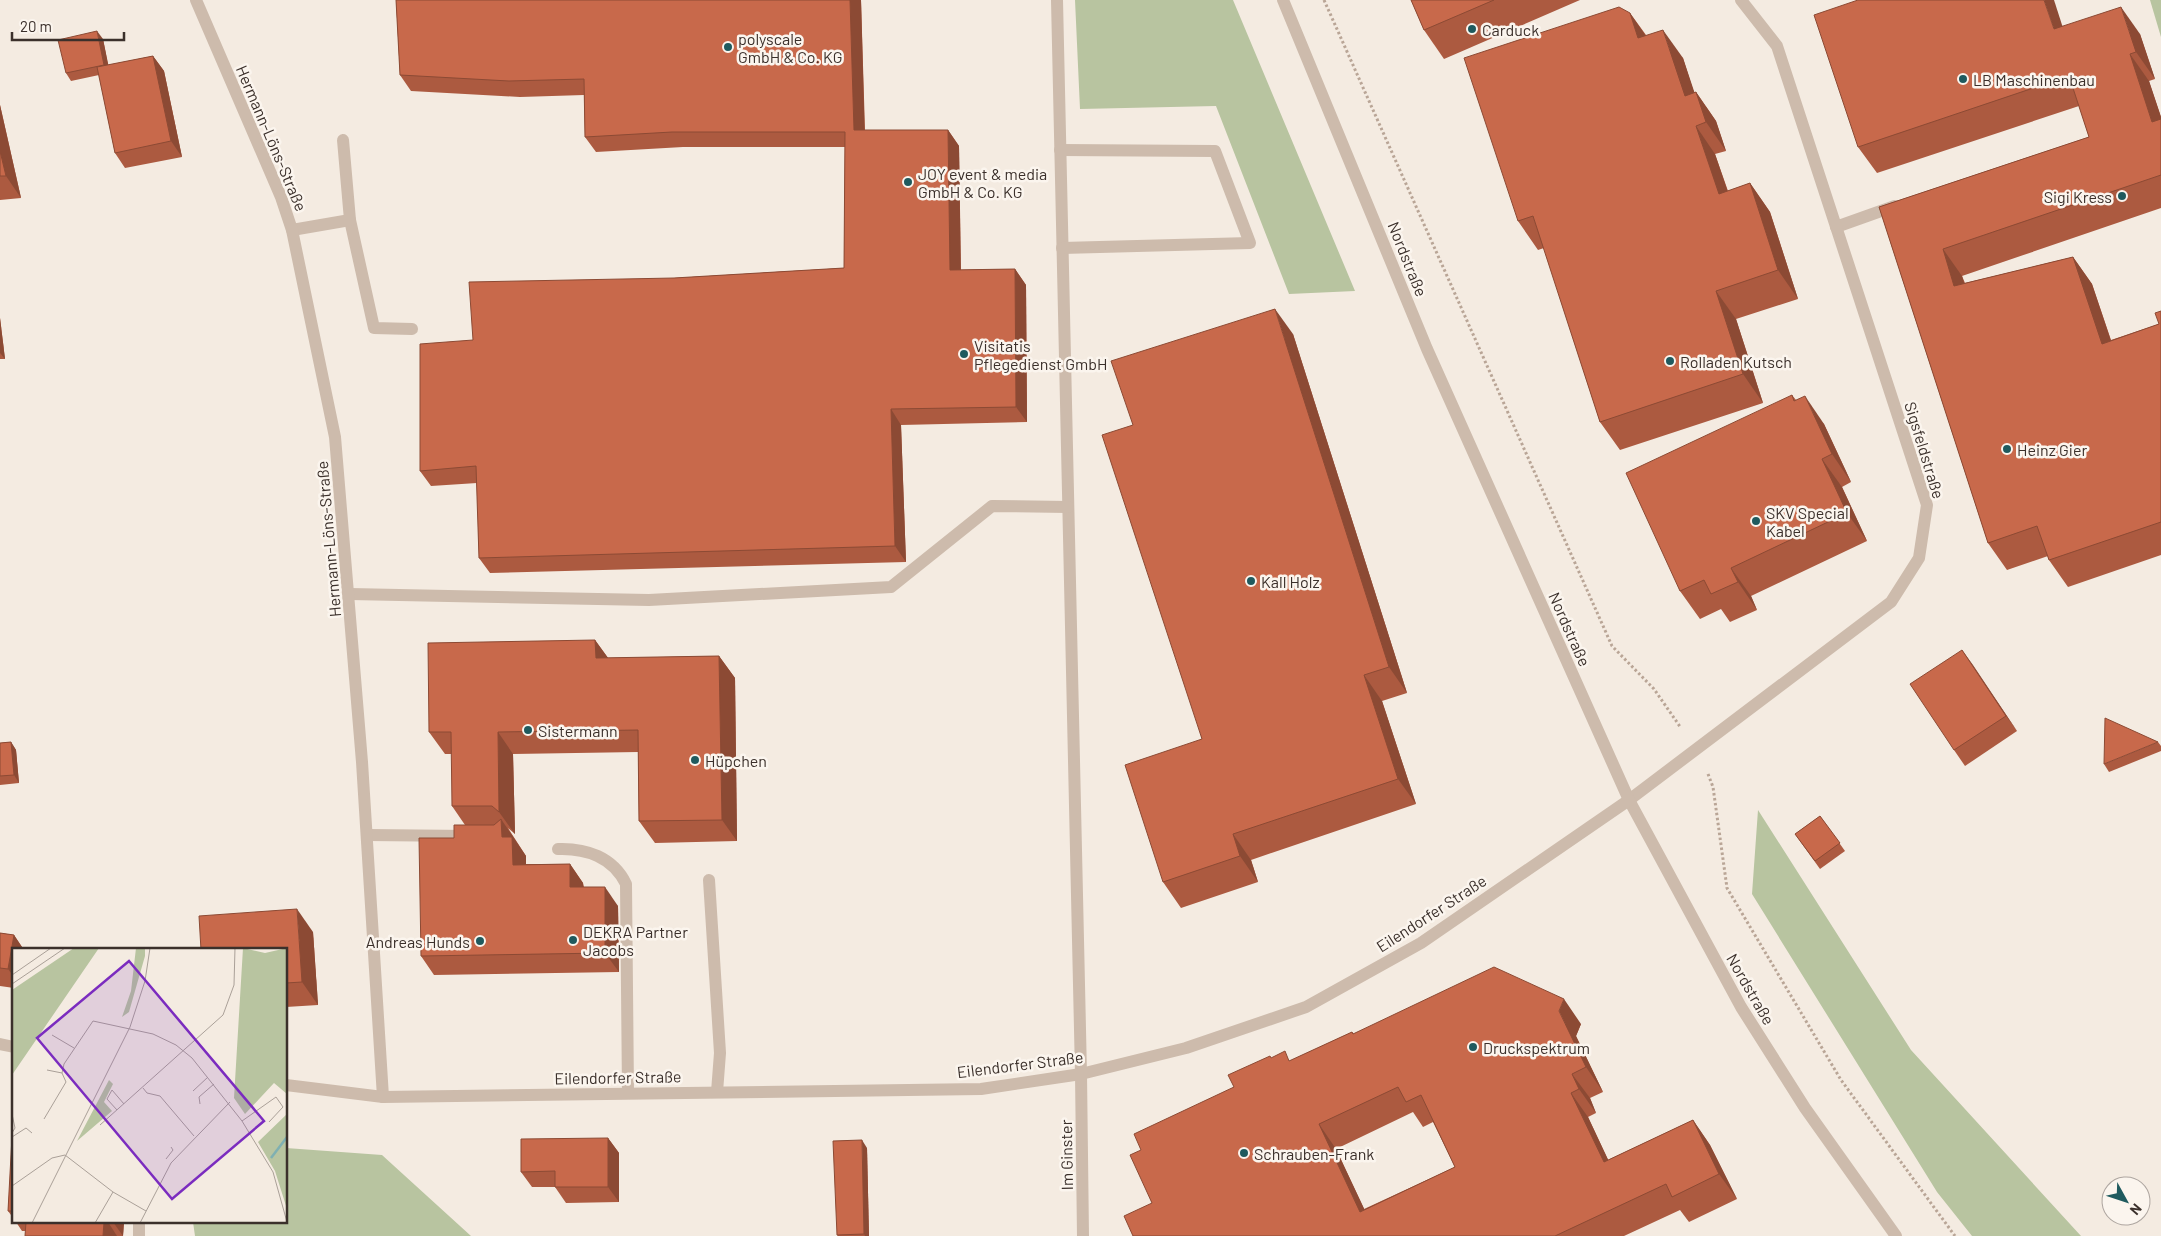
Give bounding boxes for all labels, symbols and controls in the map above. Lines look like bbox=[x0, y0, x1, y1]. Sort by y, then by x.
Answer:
scale bar bbox=[12, 10, 125, 42]
text: 20 m bbox=[20, 17, 52, 35]
place label: Carduck bbox=[1482, 20, 1539, 39]
marker: Carduck bbox=[1466, 23, 1478, 35]
place label: polyscale GmbH & Co. KG bbox=[738, 29, 842, 66]
marker: polyscale GmbH & Co. KG bbox=[722, 41, 734, 53]
street label: Hermann-Löns-Straße bbox=[233, 62, 311, 214]
place label: LB Maschinenbau bbox=[1973, 70, 2095, 89]
marker: LB Maschinenbau bbox=[1957, 73, 1969, 85]
place label: JOY event & media GmbH & Co. KG bbox=[918, 164, 1047, 201]
marker: JOY event & media GmbH & Co. KG bbox=[902, 176, 914, 188]
place label: Sigi Kress bbox=[2044, 187, 2112, 206]
marker: Sigi Kress bbox=[2116, 190, 2128, 202]
street label: Nordstraße bbox=[1384, 219, 1432, 299]
place label: Visitatis Pflegedienst GmbH bbox=[974, 336, 1107, 373]
marker: Visitatis Pflegedienst GmbH bbox=[958, 348, 970, 360]
place label: Rolladen Kutsch bbox=[1680, 352, 1792, 371]
marker: Rolladen Kutsch bbox=[1664, 355, 1676, 367]
street label: Sigsfeldstraße bbox=[1901, 399, 1949, 501]
place label: Heinz Gier bbox=[2017, 440, 2087, 459]
marker: Heinz Gier bbox=[2001, 443, 2013, 455]
street label: Hermann-Löns-Straße bbox=[312, 460, 344, 618]
place label: SKV Special Kabel bbox=[1766, 503, 1849, 540]
marker: SKV Special Kabel bbox=[1750, 515, 1762, 527]
place label: Kall Holz bbox=[1261, 572, 1320, 591]
marker: Kall Holz bbox=[1245, 575, 1257, 587]
street label: Nordstraße bbox=[1545, 589, 1595, 669]
place label: Sistermann bbox=[538, 721, 618, 740]
marker: Sistermann bbox=[522, 724, 534, 736]
place label: Hüpchen bbox=[705, 751, 767, 770]
marker: Hüpchen bbox=[689, 754, 701, 766]
street label: Eilendorfer Straße bbox=[1373, 870, 1489, 956]
place label: DEKRA Partner Jacobs bbox=[583, 922, 688, 959]
place label: Andreas Hunds bbox=[366, 932, 470, 951]
marker: DEKRA Partner Jacobs bbox=[567, 934, 579, 946]
marker: Andreas Hunds bbox=[474, 935, 486, 947]
inset map bbox=[12, 948, 288, 1224]
street label: Nordstraße bbox=[1723, 950, 1779, 1028]
place label: Druckspektrum bbox=[1483, 1038, 1590, 1057]
marker: Druckspektrum bbox=[1467, 1041, 1479, 1053]
street label: Eilendorfer Straße bbox=[956, 1047, 1084, 1081]
street label: Eilendorfer Straße bbox=[554, 1066, 682, 1088]
street label: Im Ginster bbox=[1056, 1119, 1076, 1191]
place label: Schrauben-Frank bbox=[1254, 1144, 1374, 1163]
marker: Schrauben-Frank bbox=[1238, 1147, 1250, 1159]
north arrow bbox=[2101, 1176, 2151, 1226]
text: N bbox=[2127, 1201, 2146, 1219]

